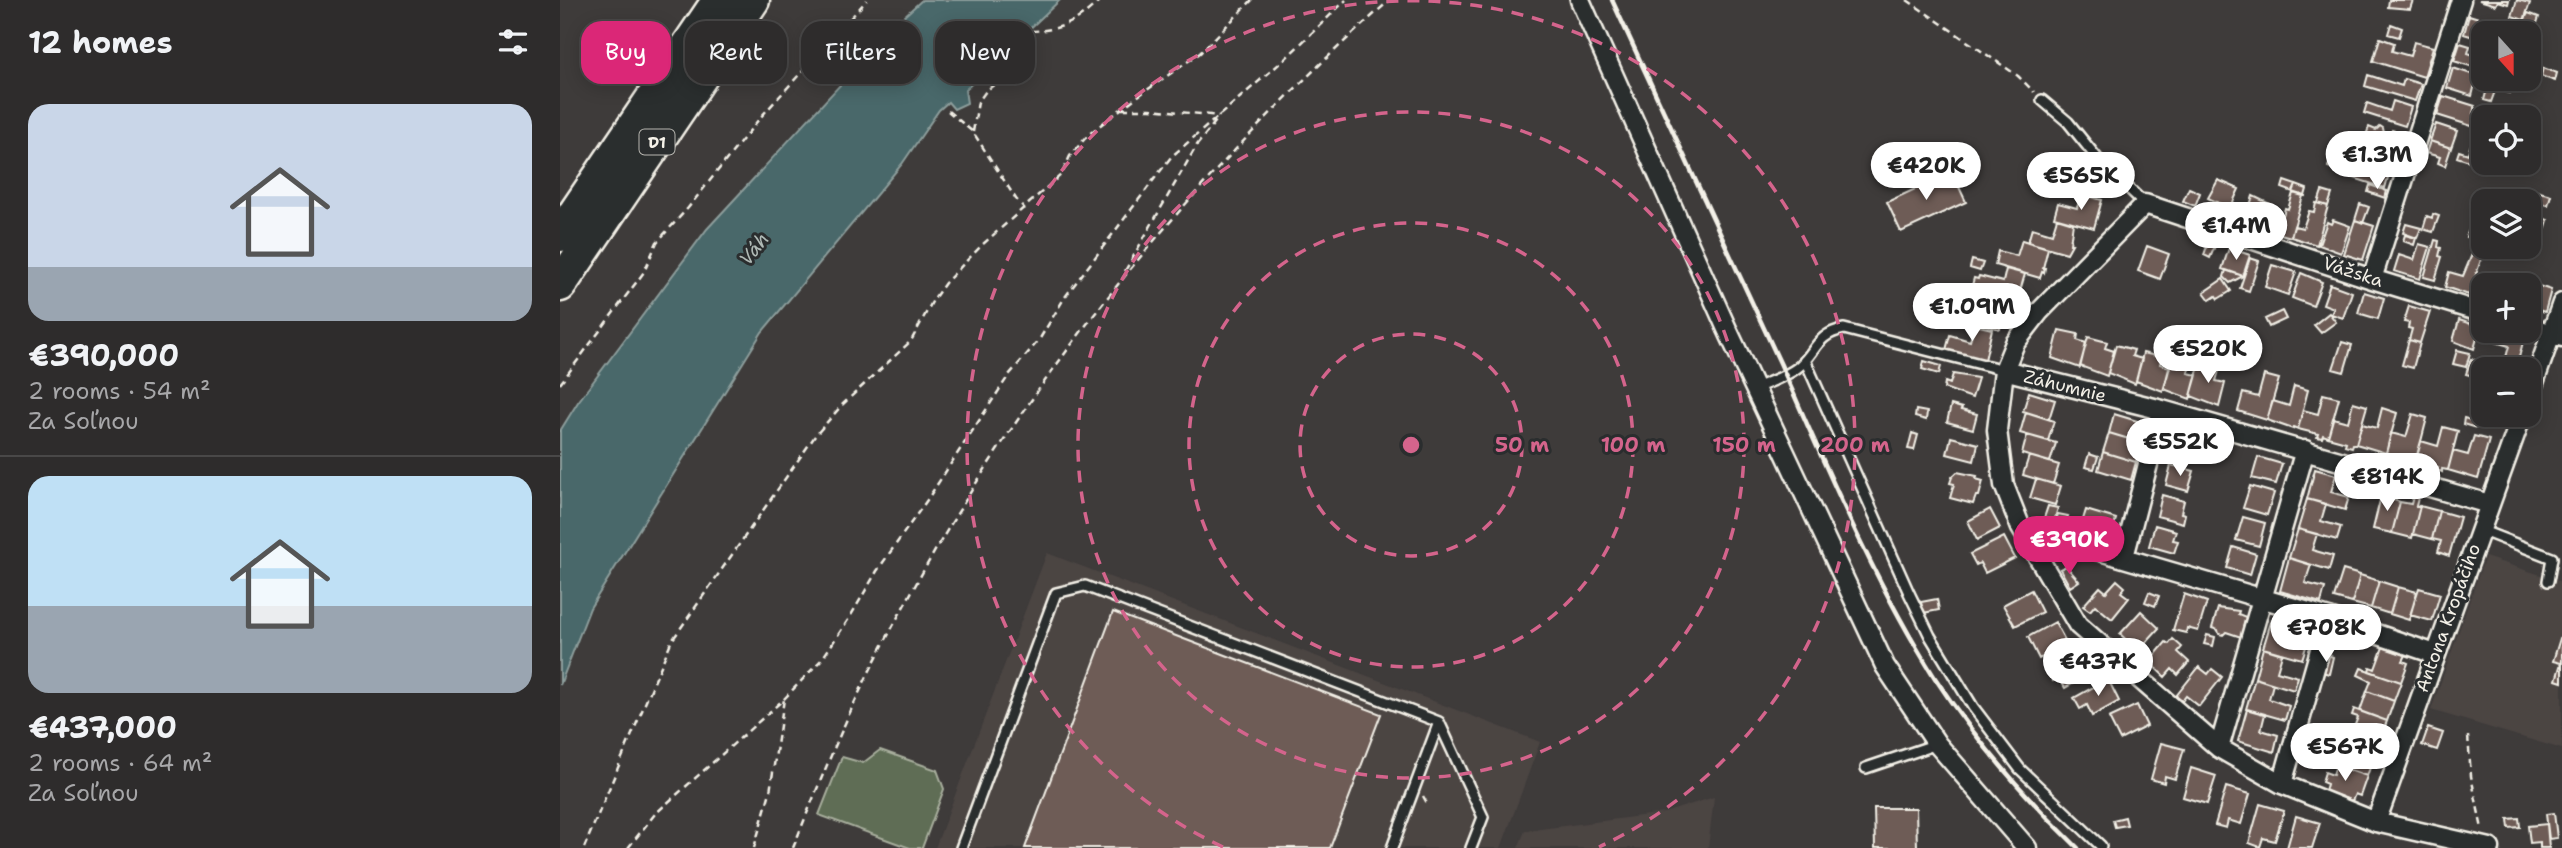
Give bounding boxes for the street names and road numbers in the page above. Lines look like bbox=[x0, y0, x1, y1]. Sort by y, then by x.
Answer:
road number: D1 bbox=[640, 130, 674, 154]
street label: Vážska bbox=[2320, 251, 2386, 293]
street label: Záhumnie bbox=[2021, 364, 2109, 408]
street label: Antona Kropáčiho bbox=[2410, 540, 2486, 696]

